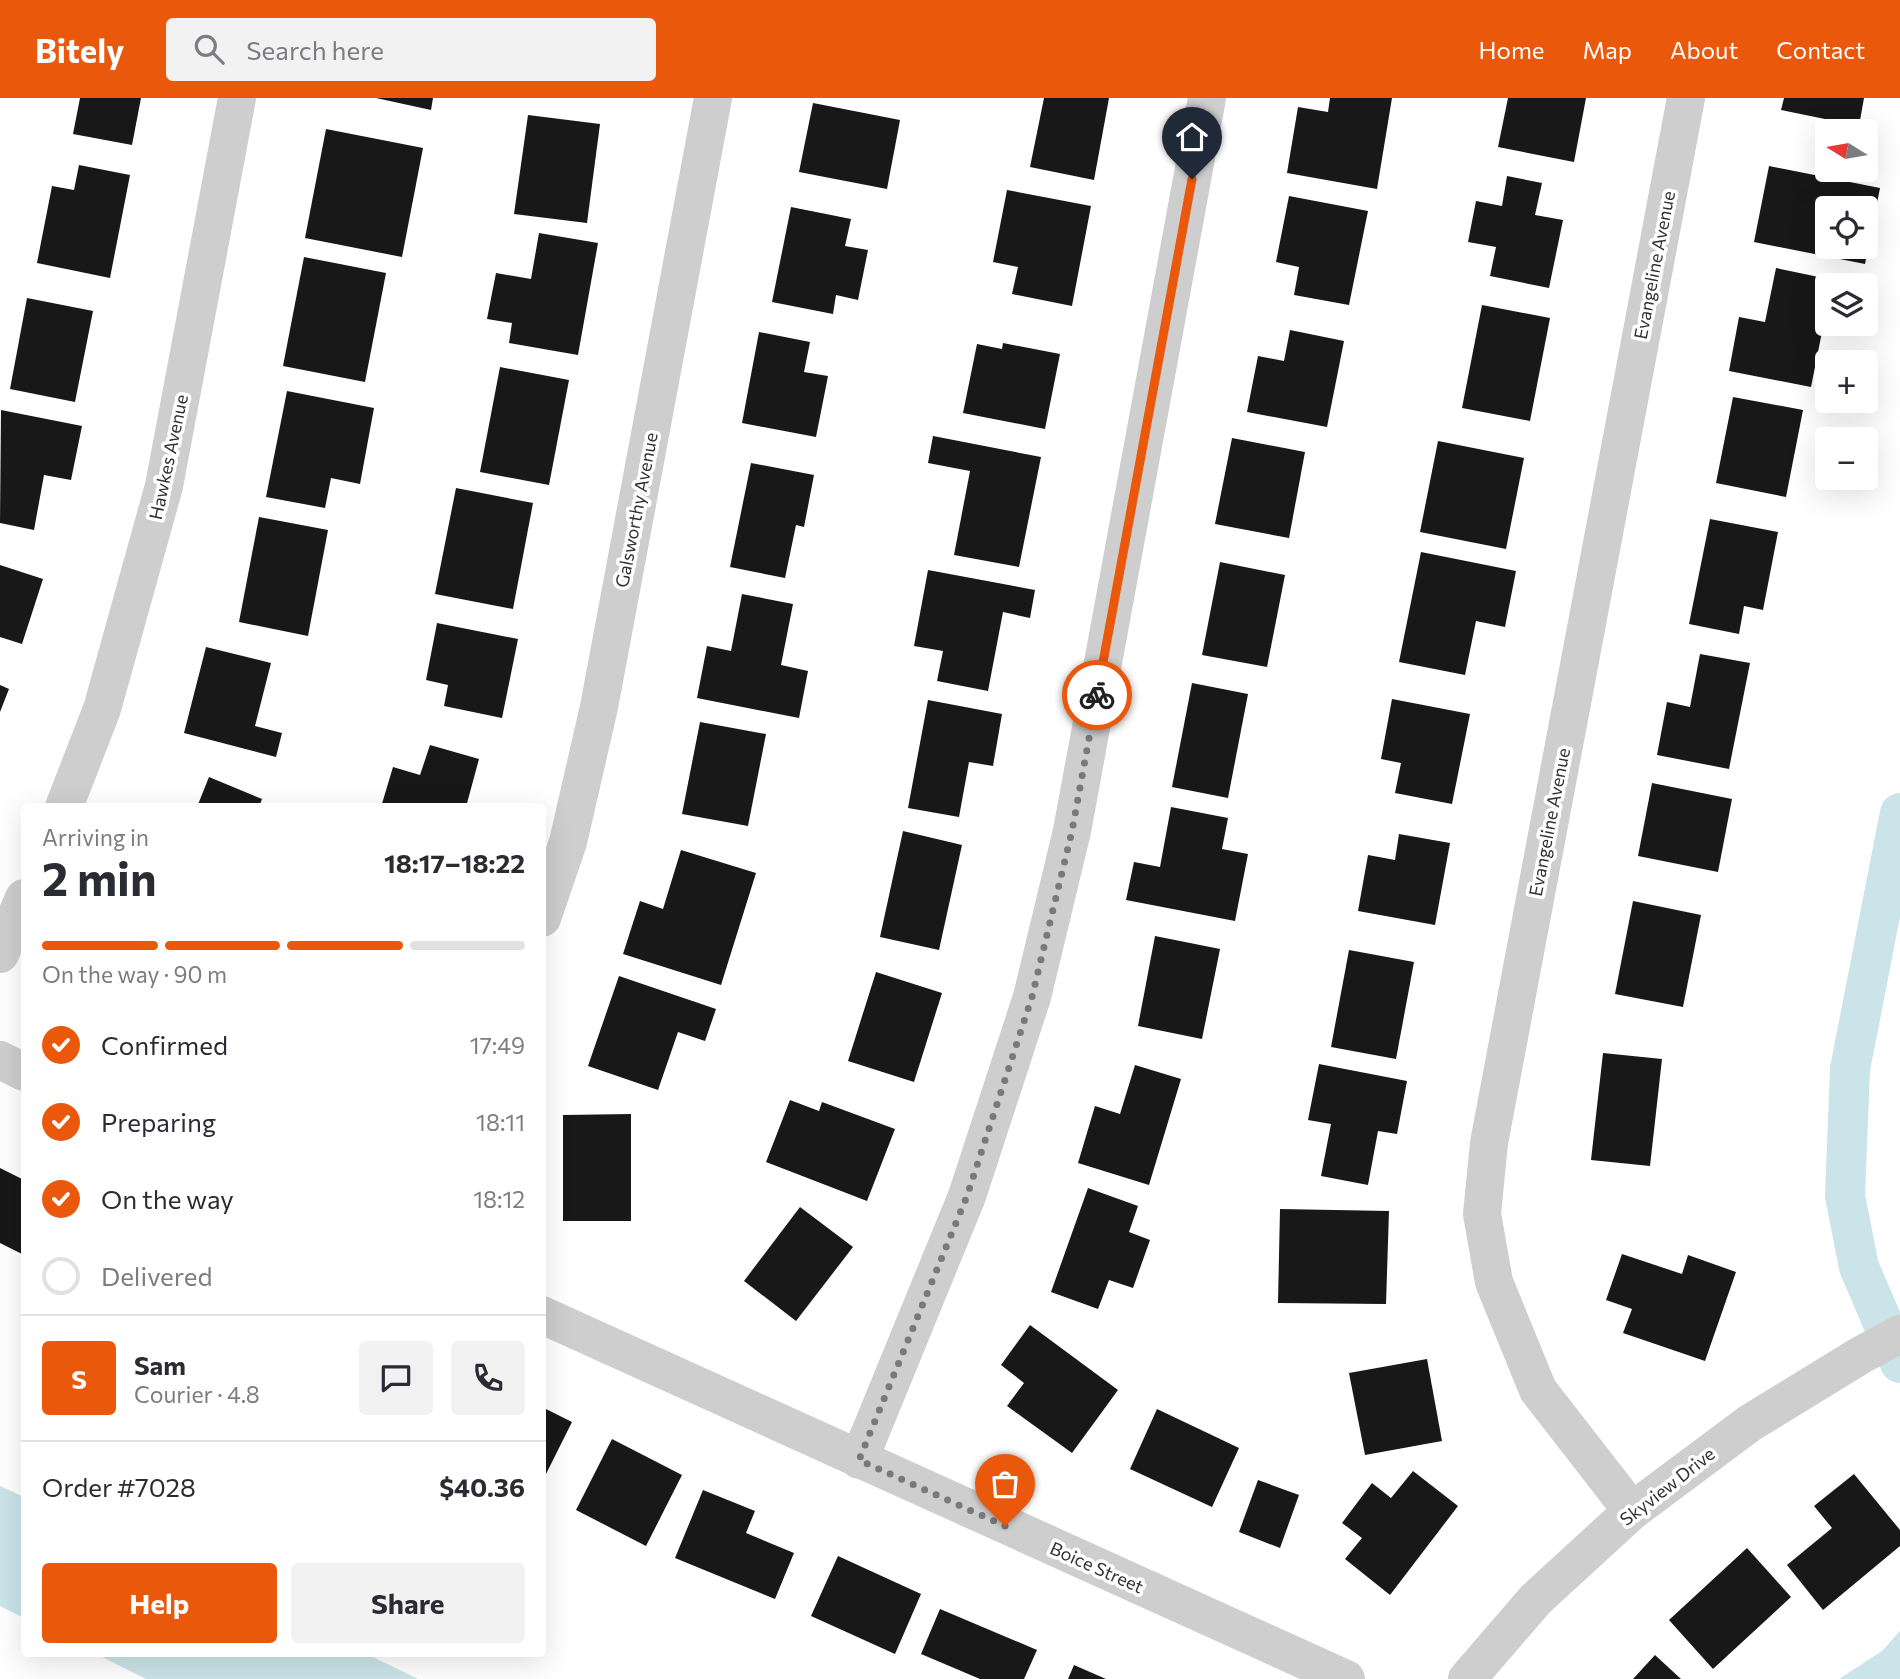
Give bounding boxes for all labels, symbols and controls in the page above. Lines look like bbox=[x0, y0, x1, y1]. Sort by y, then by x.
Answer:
search box bbox=[166, 18, 656, 81]
text: Bitely bbox=[35, 29, 124, 70]
icon: search bbox=[190, 30, 228, 68]
text: Search here bbox=[246, 34, 384, 65]
text: Home bbox=[1479, 35, 1545, 64]
text: Map bbox=[1583, 35, 1632, 64]
text: About bbox=[1670, 35, 1738, 64]
text: Contact bbox=[1776, 35, 1865, 64]
pin bbox=[1162, 107, 1222, 179]
icon: home bbox=[1173, 118, 1211, 156]
north arrow bbox=[1815, 119, 1878, 182]
map controls bbox=[1815, 119, 1878, 490]
street label: Evangeline Avenue bbox=[1629, 189, 1679, 341]
button: locate bbox=[1815, 196, 1878, 259]
button: layers bbox=[1815, 273, 1878, 336]
button: + bbox=[1815, 350, 1878, 413]
street label: Hawkes Avenue bbox=[144, 392, 192, 522]
button: − bbox=[1815, 427, 1878, 490]
street label: Galsworthy Avenue bbox=[610, 431, 662, 589]
courier bbox=[1062, 660, 1132, 730]
icon: bike bbox=[1078, 676, 1116, 714]
street label: Evangeline Avenue bbox=[1524, 746, 1574, 898]
text: Arriving in bbox=[42, 823, 149, 851]
text: 18:17–18:22 bbox=[384, 847, 525, 878]
text: 2 min bbox=[42, 849, 157, 905]
text: On the way · 90 m bbox=[42, 960, 227, 988]
icon: check bbox=[42, 1026, 80, 1064]
text: Confirmed bbox=[101, 1029, 228, 1060]
text: 17:49 bbox=[470, 1031, 525, 1059]
icon: check bbox=[42, 1103, 80, 1141]
text: Preparing bbox=[101, 1106, 216, 1137]
text: 18:11 bbox=[476, 1108, 525, 1136]
icon: check bbox=[42, 1180, 80, 1218]
text: On the way bbox=[101, 1183, 234, 1214]
text: 18:12 bbox=[473, 1185, 525, 1213]
text: Delivered bbox=[101, 1260, 212, 1291]
button: chat bbox=[359, 1341, 433, 1415]
button: phone bbox=[451, 1341, 525, 1415]
text: Sam bbox=[134, 1349, 186, 1380]
text: S bbox=[71, 1363, 87, 1394]
text: Courier · 4.8 bbox=[134, 1380, 260, 1408]
street label: Skyview Drive bbox=[1615, 1442, 1719, 1530]
pin bbox=[975, 1454, 1035, 1526]
icon: bag bbox=[986, 1465, 1024, 1503]
text: Order #7028 bbox=[42, 1471, 196, 1502]
text: $40.36 bbox=[439, 1471, 525, 1502]
street label: Boice Street bbox=[1047, 1537, 1147, 1597]
button: Help bbox=[42, 1563, 277, 1643]
button: Share bbox=[291, 1563, 525, 1643]

